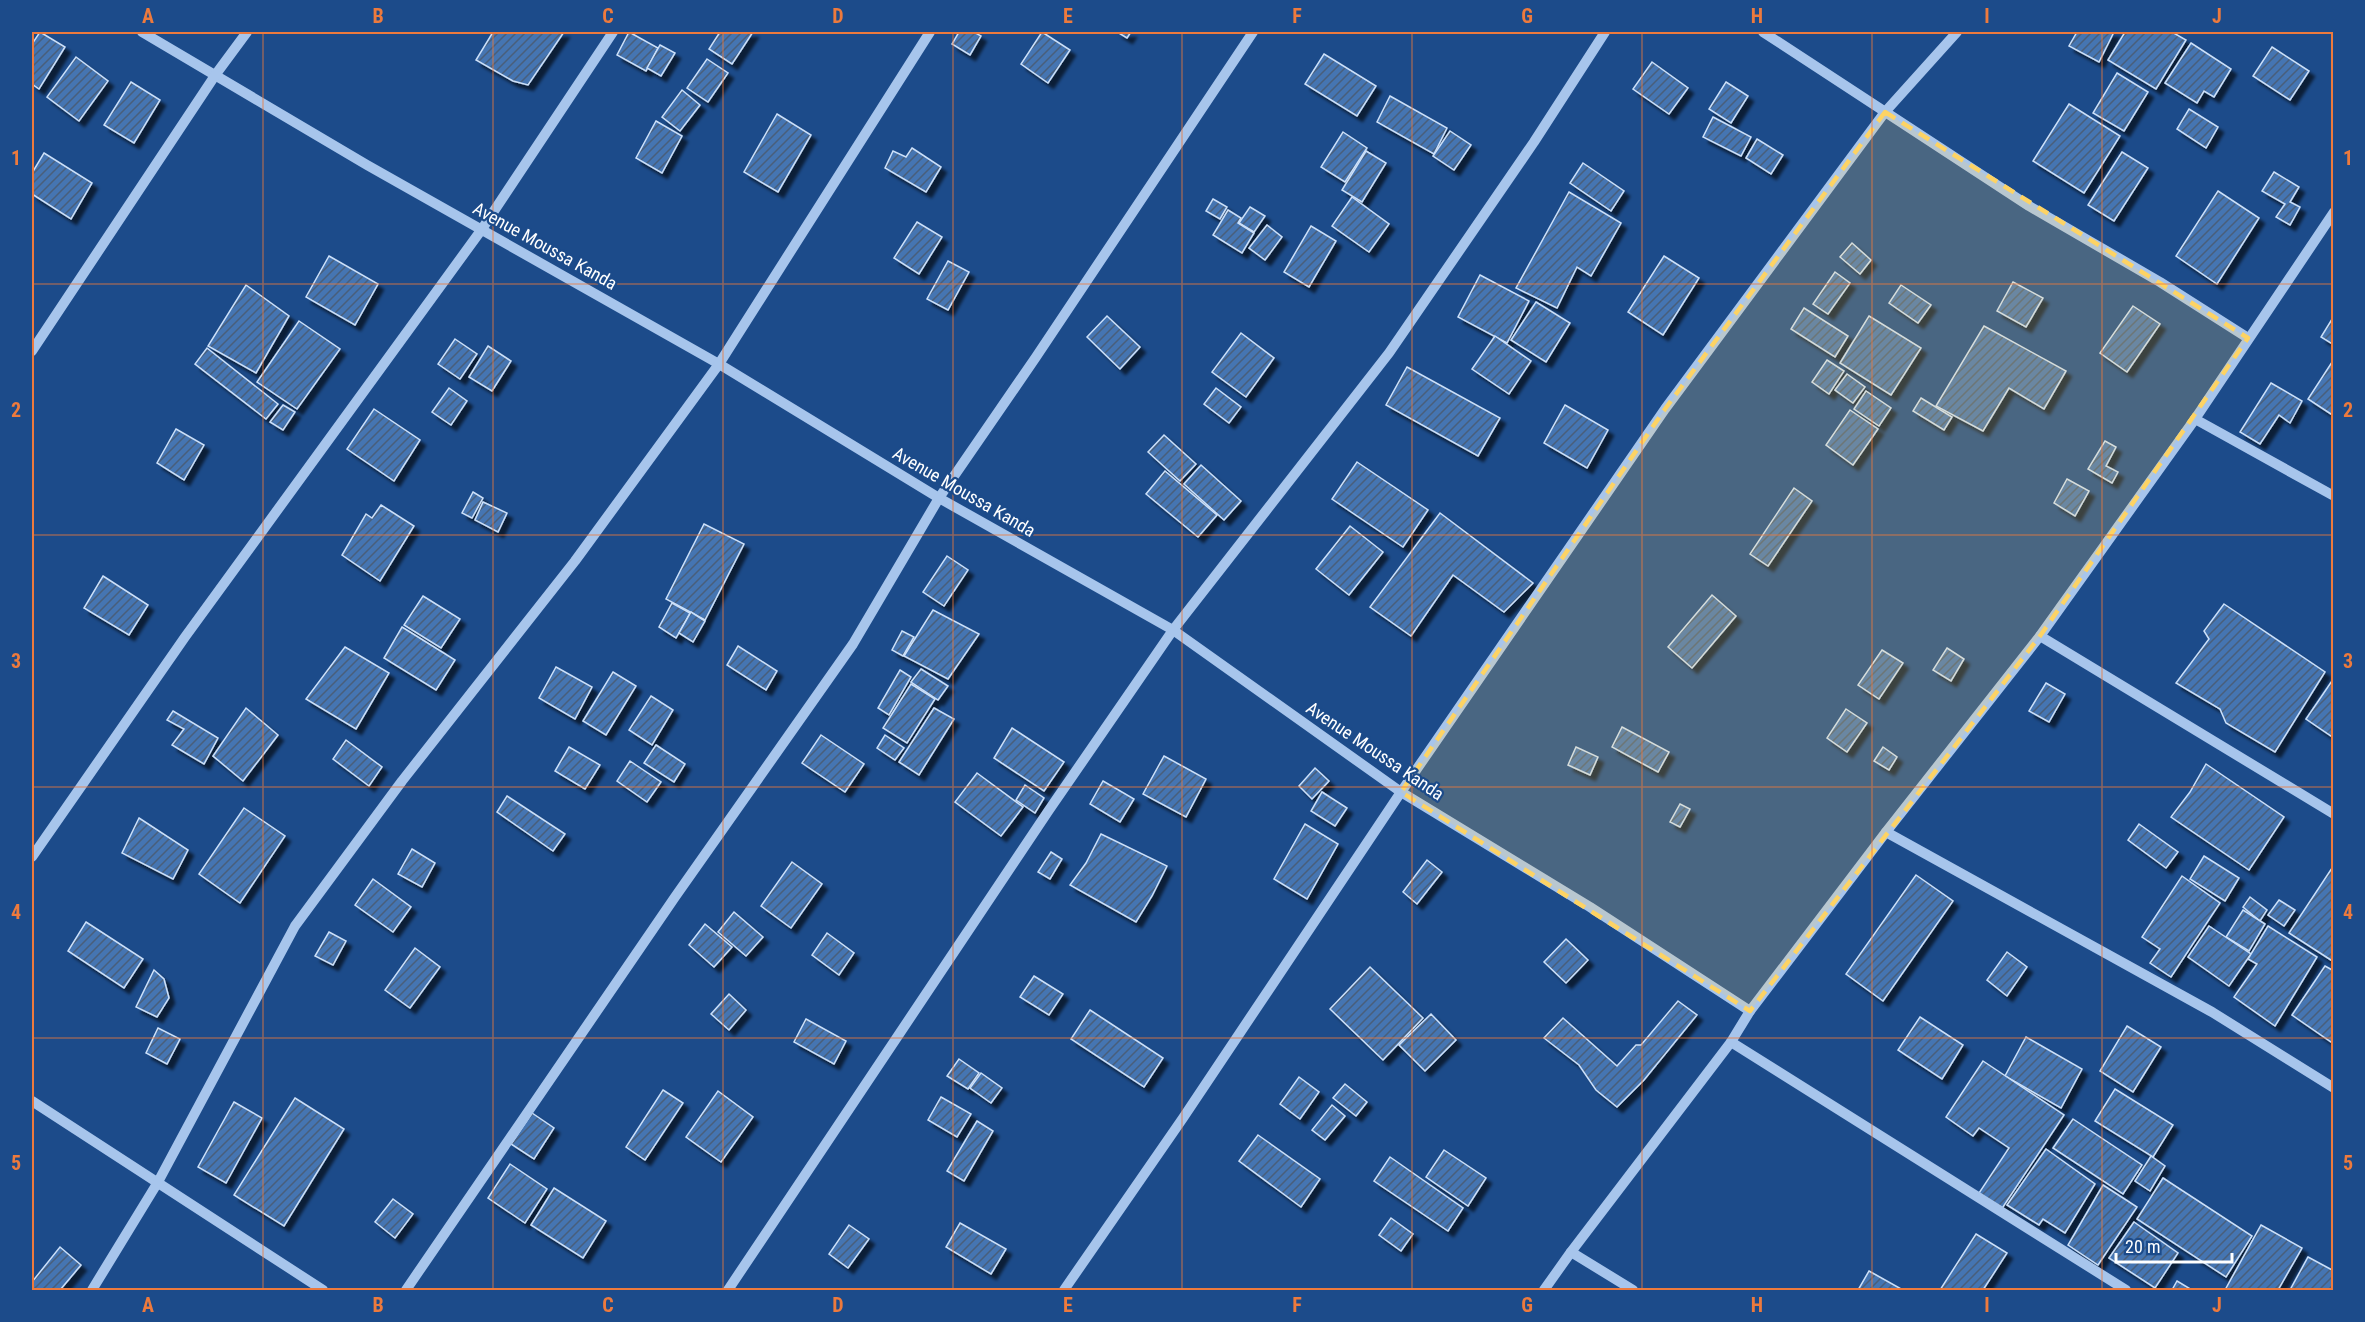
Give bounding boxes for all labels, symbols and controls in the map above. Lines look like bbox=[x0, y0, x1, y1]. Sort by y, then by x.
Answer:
text: A bbox=[142, 4, 154, 28]
text: B bbox=[372, 4, 384, 28]
text: C bbox=[602, 4, 614, 28]
text: D bbox=[832, 4, 844, 28]
text: E bbox=[1063, 4, 1073, 28]
text: F bbox=[1292, 4, 1302, 28]
text: G bbox=[1521, 4, 1533, 28]
text: H bbox=[1751, 4, 1763, 28]
text: I bbox=[1984, 4, 1990, 28]
text: J bbox=[2212, 4, 2222, 28]
text: 1 bbox=[11, 146, 21, 170]
text: 1 bbox=[2343, 146, 2353, 170]
street label: Avenue Moussa Kanda bbox=[470, 197, 621, 294]
text: 2 bbox=[11, 398, 21, 422]
text: 2 bbox=[2343, 398, 2353, 422]
street label: Avenue Moussa Kanda bbox=[889, 442, 1039, 541]
text: 3 bbox=[11, 649, 21, 673]
text: 3 bbox=[2343, 649, 2353, 673]
street label: Avenue Moussa Kanda bbox=[1303, 697, 1448, 804]
text: 4 bbox=[11, 900, 21, 924]
text: 4 bbox=[2343, 900, 2353, 924]
text: 5 bbox=[11, 1151, 21, 1175]
text: 5 bbox=[2343, 1151, 2353, 1175]
scale bar bbox=[2116, 1226, 2232, 1264]
text: 20 m bbox=[2125, 1236, 2160, 1257]
text: A bbox=[142, 1293, 154, 1317]
text: B bbox=[372, 1293, 384, 1317]
text: C bbox=[602, 1293, 614, 1317]
text: D bbox=[832, 1293, 844, 1317]
text: E bbox=[1063, 1293, 1073, 1317]
text: F bbox=[1292, 1293, 1302, 1317]
text: G bbox=[1521, 1293, 1533, 1317]
text: H bbox=[1751, 1293, 1763, 1317]
text: I bbox=[1984, 1293, 1990, 1317]
text: J bbox=[2212, 1293, 2222, 1317]

